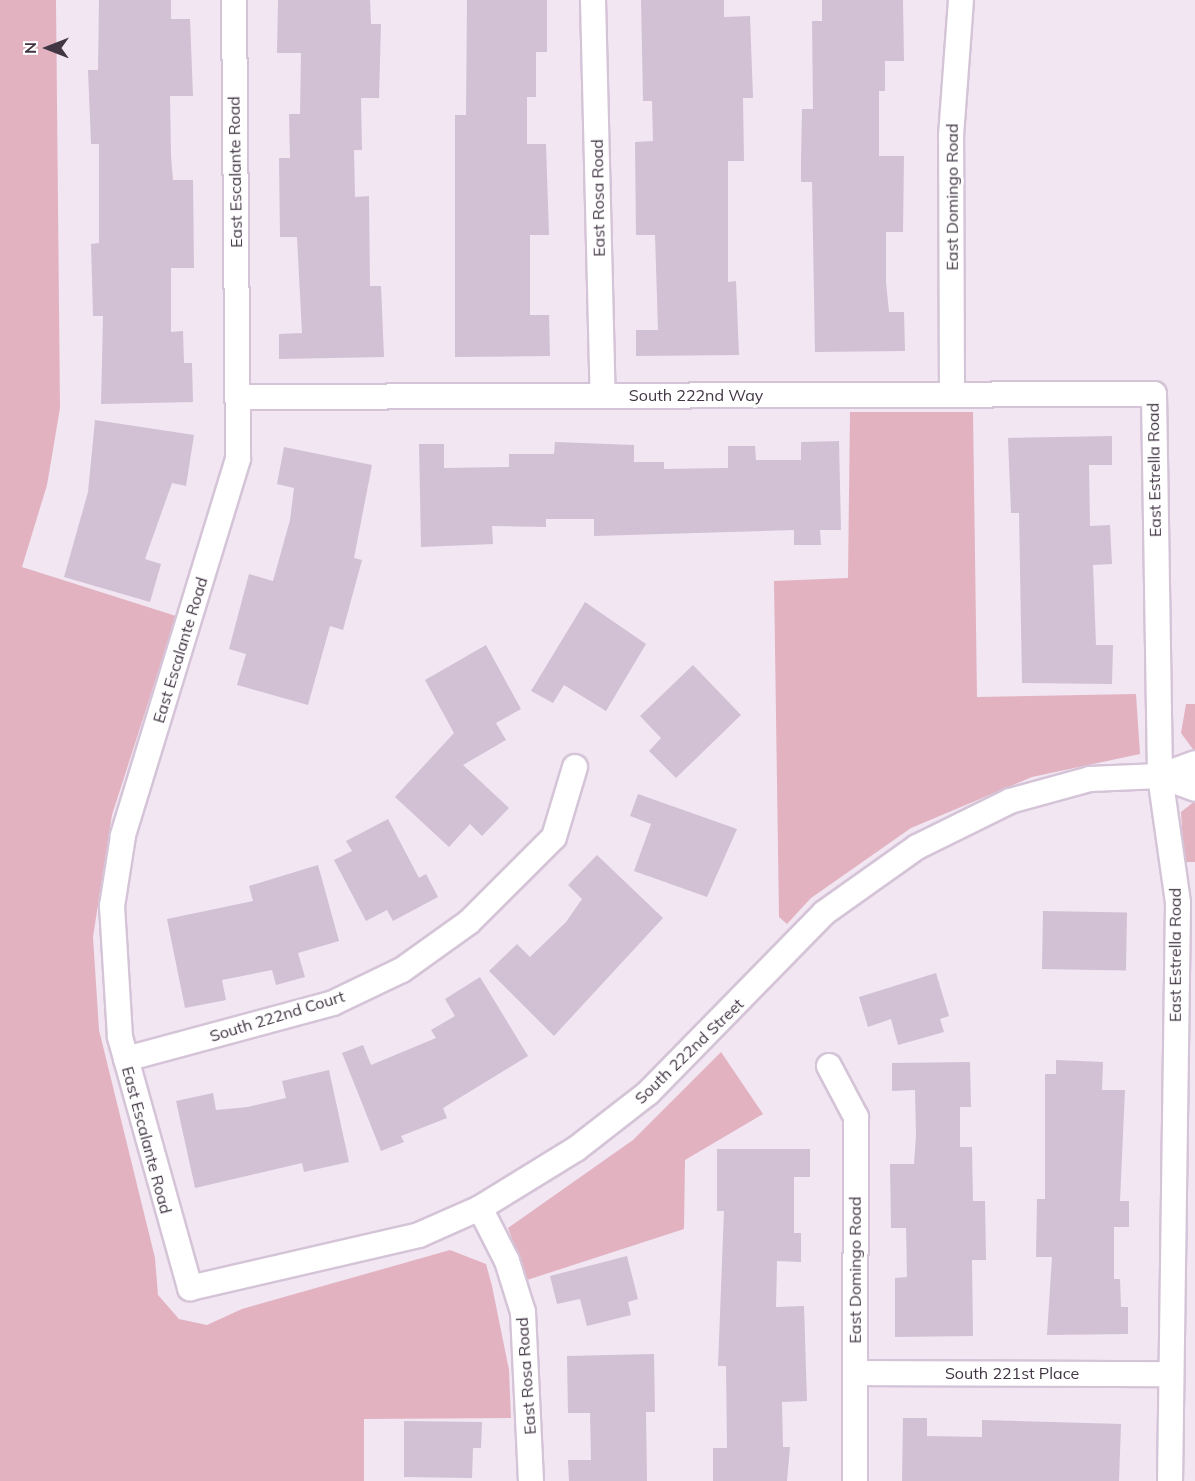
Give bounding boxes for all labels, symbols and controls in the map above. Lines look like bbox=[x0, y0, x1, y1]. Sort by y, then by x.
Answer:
north arrow bbox=[18, 18, 78, 78]
text: N bbox=[20, 42, 40, 54]
street label: East Escalante Road bbox=[224, 96, 246, 248]
street label: East Domingo Road bbox=[942, 123, 962, 271]
street label: East Rosa Road bbox=[587, 139, 609, 257]
street label: South 222nd Way bbox=[629, 385, 763, 405]
street label: East Estrella Road bbox=[1143, 403, 1165, 537]
street label: East Escalante Road bbox=[149, 575, 211, 725]
street label: East Estrella Road bbox=[1165, 888, 1185, 1022]
street label: South 222nd Court bbox=[207, 986, 347, 1046]
street label: South 222nd Street bbox=[631, 994, 747, 1108]
street label: East Escalante Road bbox=[118, 1064, 176, 1216]
street label: East Domingo Road bbox=[845, 1196, 865, 1344]
street label: East Rosa Road bbox=[512, 1317, 540, 1435]
street label: South 221st Place bbox=[945, 1363, 1079, 1383]

